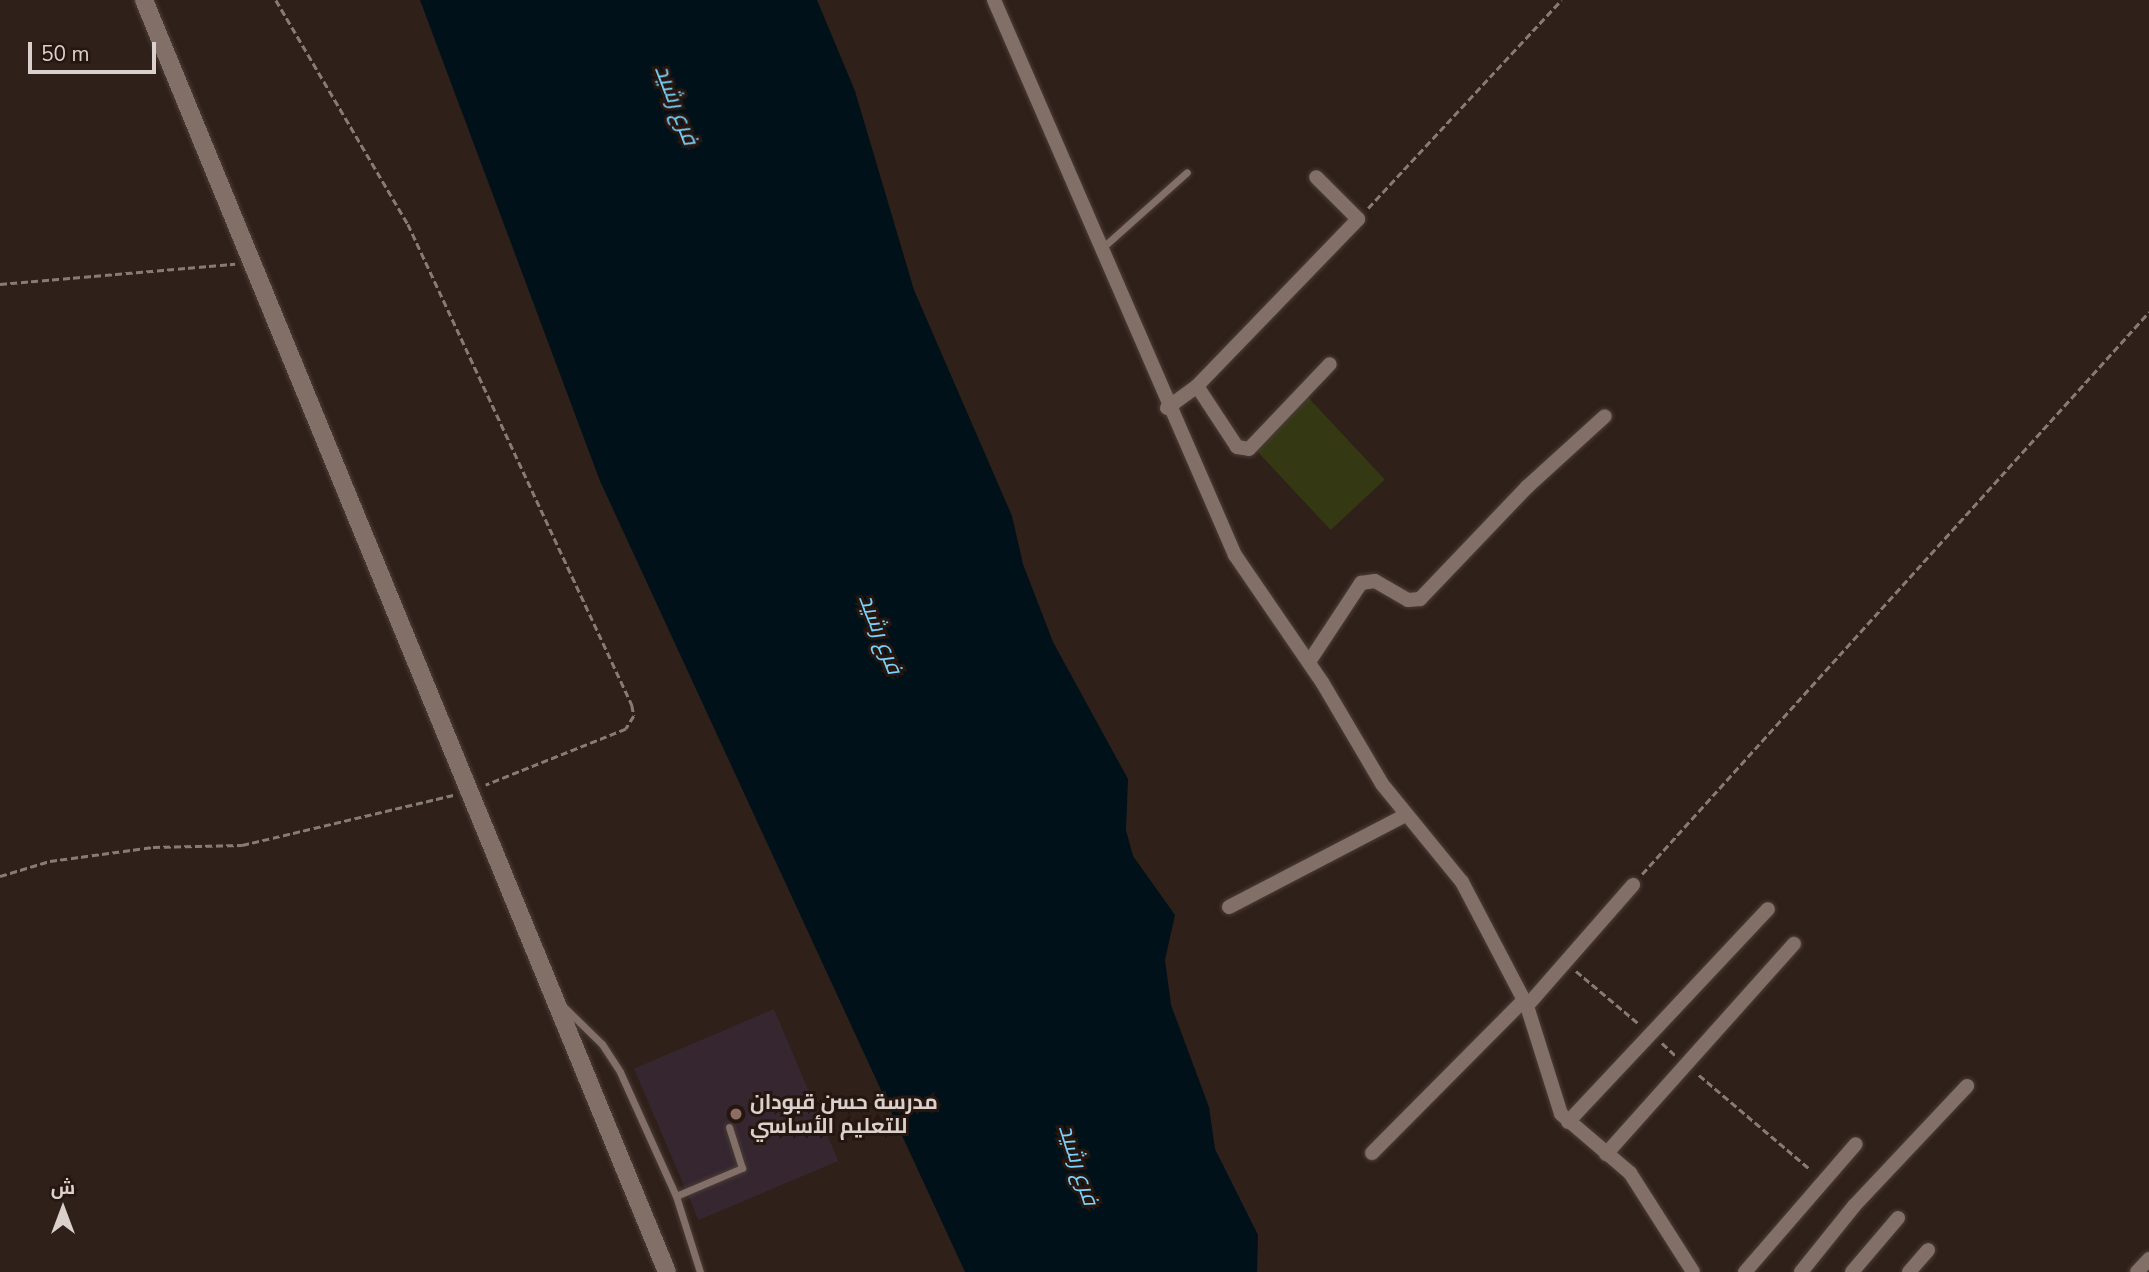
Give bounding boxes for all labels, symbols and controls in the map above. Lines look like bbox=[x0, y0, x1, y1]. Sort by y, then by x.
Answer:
scale bar bbox=[32, 28, 159, 72]
text: 50 m bbox=[41, 40, 90, 68]
water label: فرع رشيد bbox=[648, 61, 704, 149]
water label: فرع رشيد bbox=[852, 590, 908, 678]
place label: مدرسة حسن قبودان للتعليم الأساسي bbox=[750, 1089, 938, 1139]
marker: مدرسة حسن قبودان للتعليم الأساسي bbox=[728, 1106, 744, 1122]
water label: فرع رشيد bbox=[1052, 1121, 1104, 1209]
north arrow bbox=[28, 1174, 98, 1244]
text: ش bbox=[51, 1175, 75, 1201]

